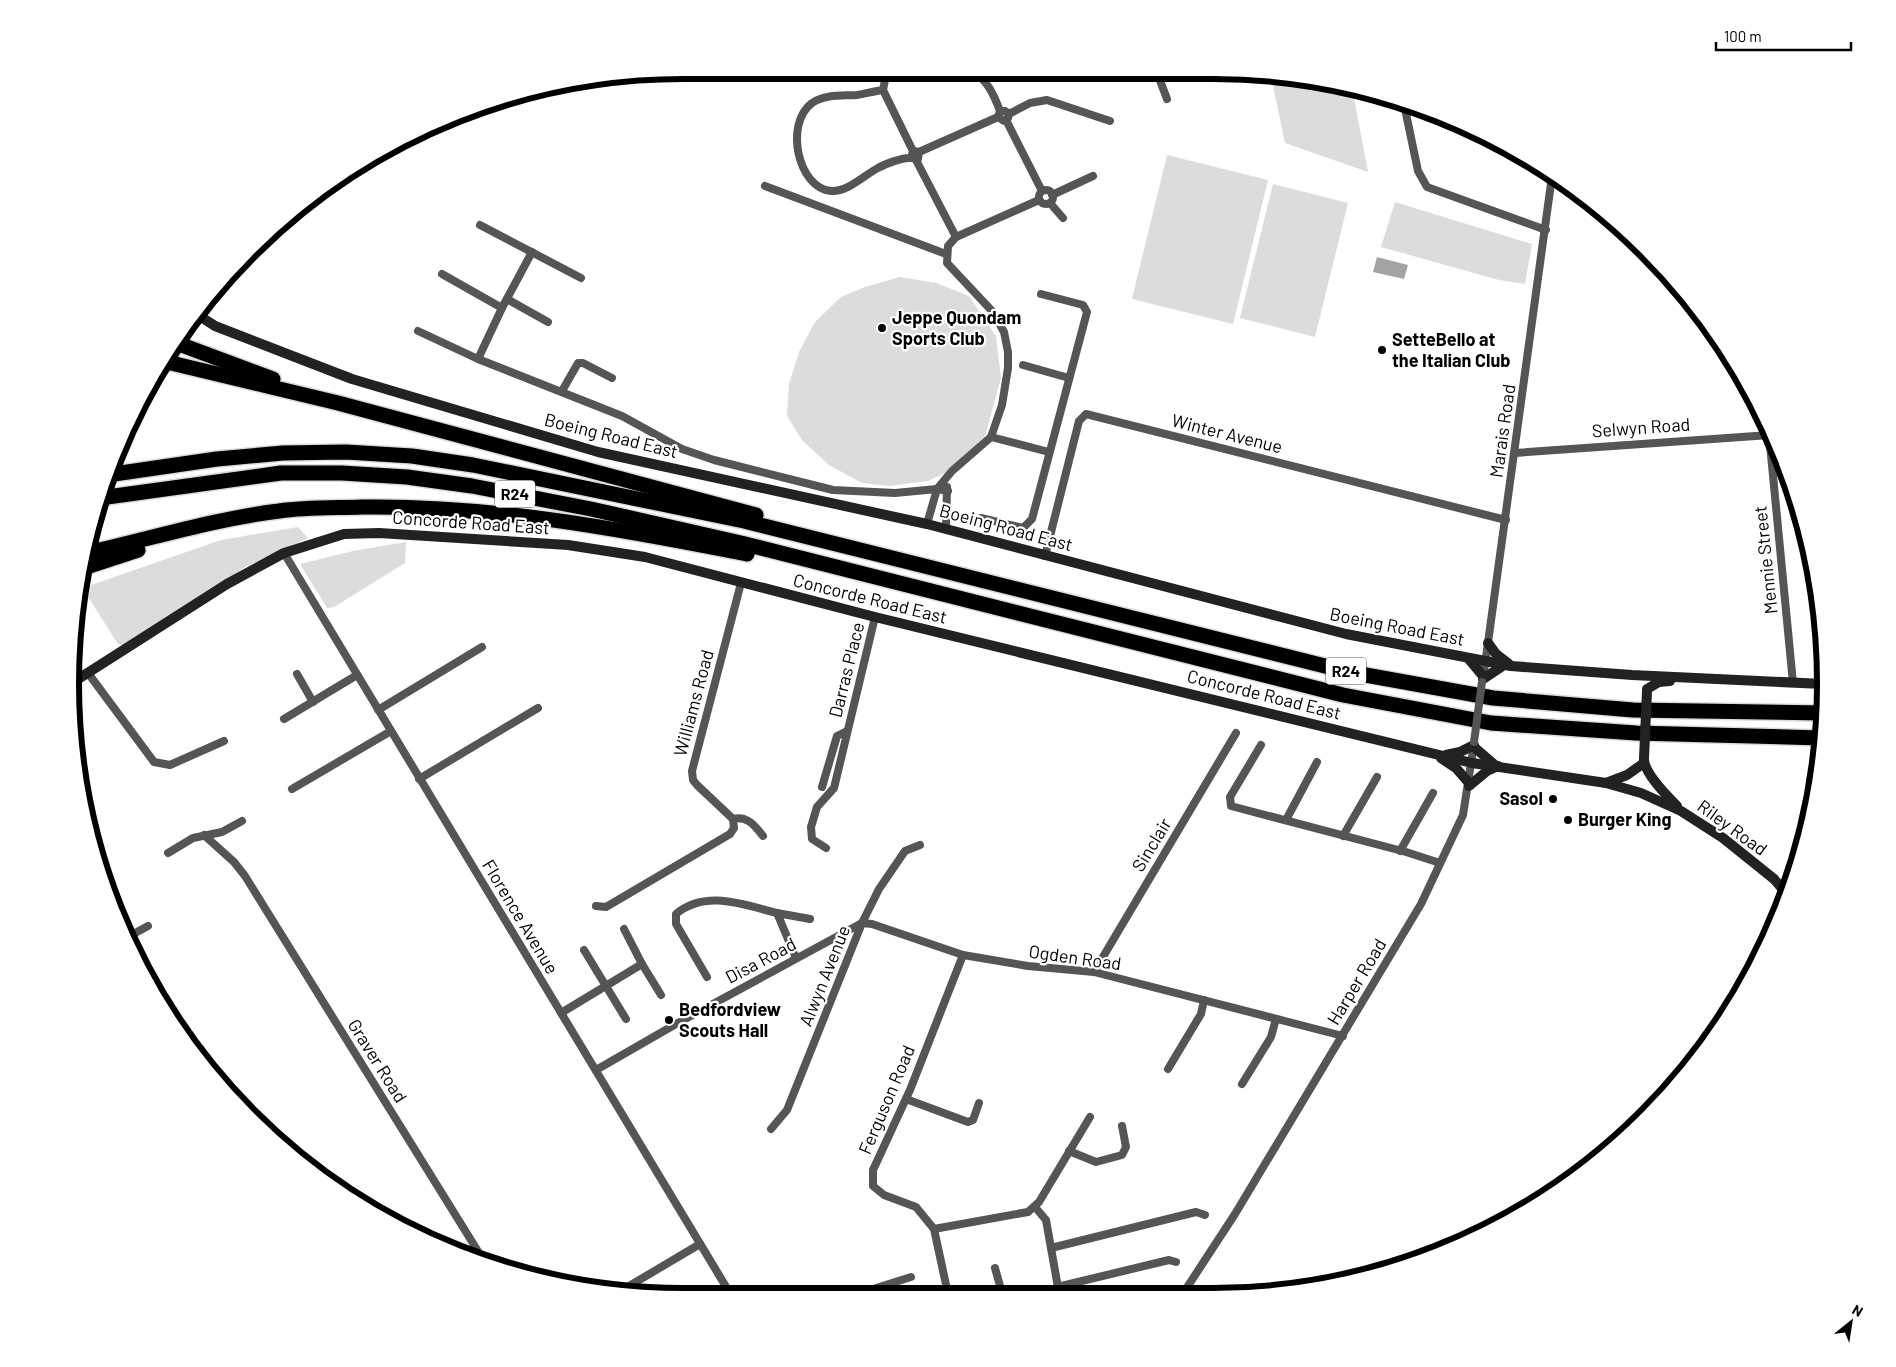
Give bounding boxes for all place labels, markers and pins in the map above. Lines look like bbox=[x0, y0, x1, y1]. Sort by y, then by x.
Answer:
place label: Jeppe Quondam Sports Club bbox=[892, 306, 1021, 349]
marker: Jeppe Quondam Sports Club bbox=[876, 322, 888, 334]
place label: SetteBello at the Italian Club bbox=[1392, 328, 1510, 371]
marker: SetteBello at the Italian Club bbox=[1376, 344, 1388, 356]
place label: Sasol bbox=[1499, 787, 1543, 809]
marker: Sasol bbox=[1547, 793, 1559, 805]
place label: Burger King bbox=[1578, 808, 1671, 830]
marker: Burger King bbox=[1562, 814, 1574, 826]
place label: Bedfordview Scouts Hall bbox=[679, 998, 781, 1041]
marker: Bedfordview Scouts Hall bbox=[663, 1014, 675, 1026]

